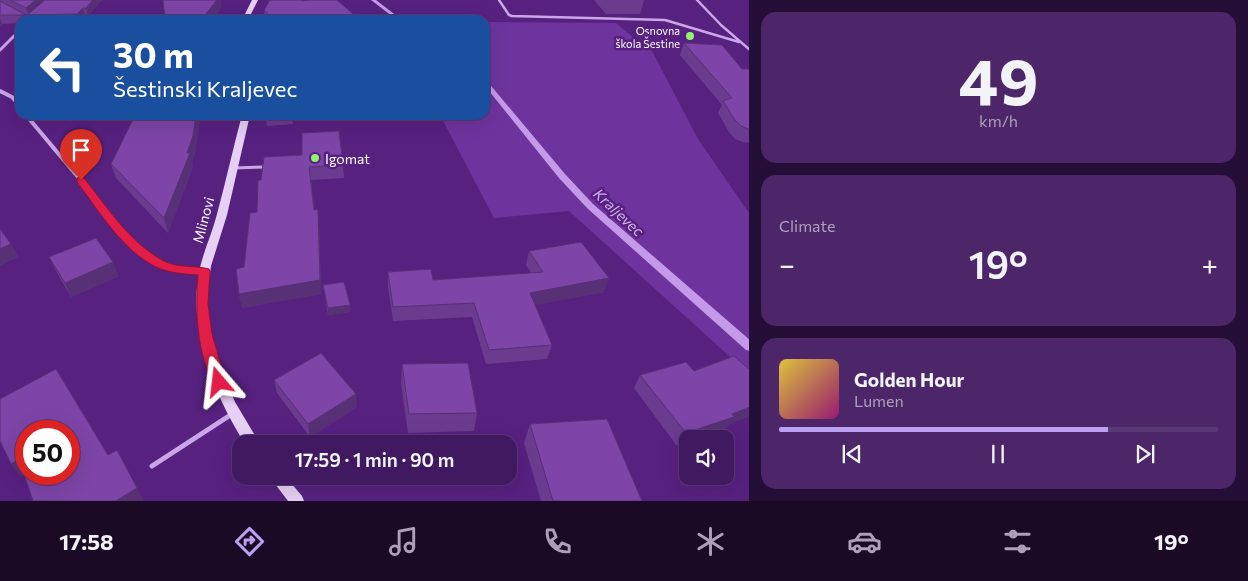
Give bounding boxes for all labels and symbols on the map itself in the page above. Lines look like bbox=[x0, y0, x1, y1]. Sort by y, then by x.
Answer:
place label: Osnovna škola Šestine bbox=[615, 24, 680, 50]
marker: Osnovna škola Šestine bbox=[684, 30, 696, 42]
pin bbox=[60, 129, 102, 180]
place label: Igomat bbox=[325, 150, 370, 167]
marker: Igomat bbox=[309, 152, 321, 164]
water label: Kraljevec bbox=[590, 184, 648, 240]
street label: Mlinovi bbox=[189, 195, 217, 245]
position arrow bbox=[192, 355, 244, 407]
speed limit sign: 50 bbox=[15, 420, 80, 485]

